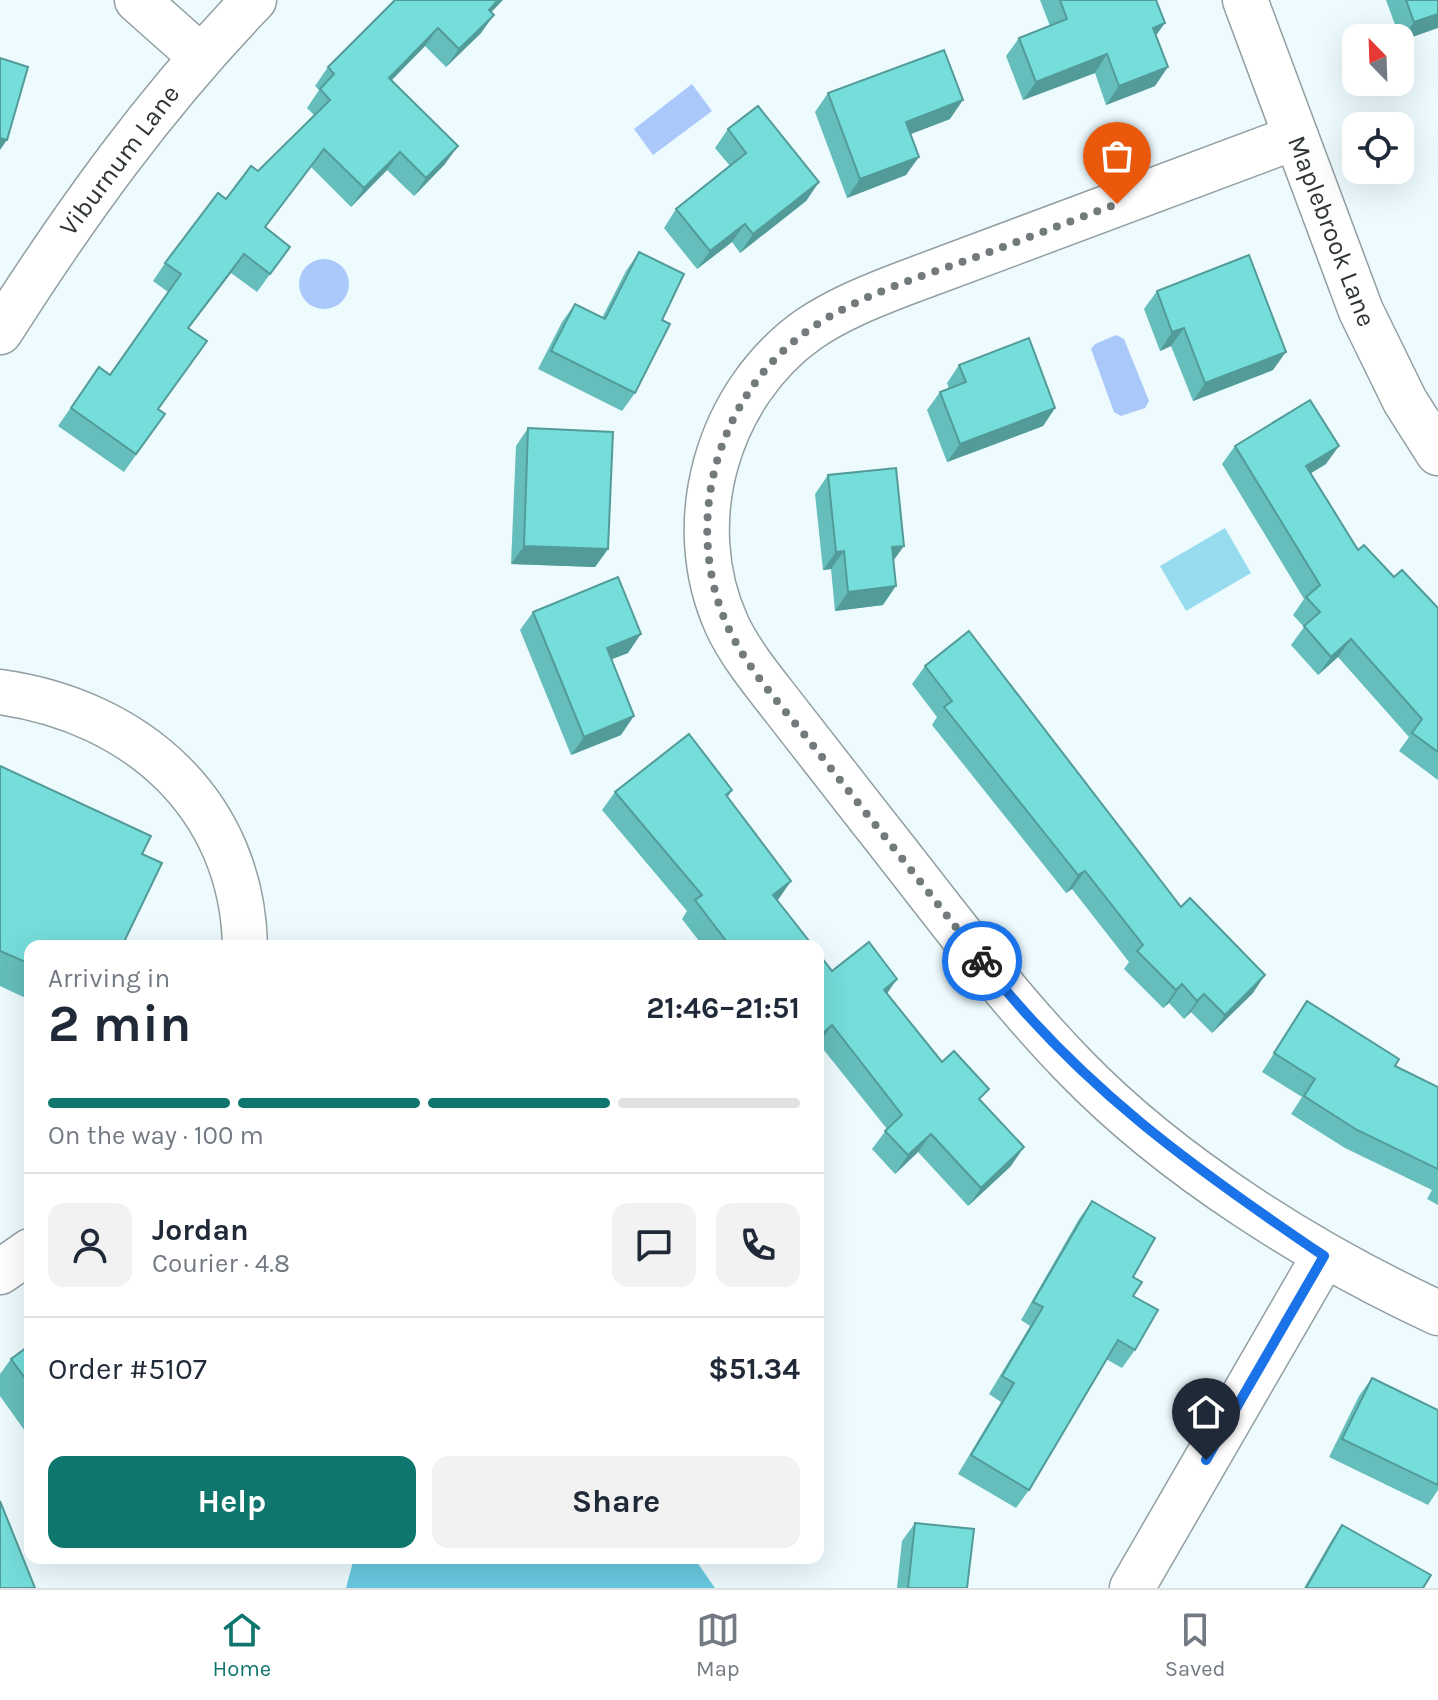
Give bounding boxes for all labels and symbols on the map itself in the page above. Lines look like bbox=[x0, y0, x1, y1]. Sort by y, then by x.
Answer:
north arrow bbox=[1342, 24, 1414, 96]
street label: Viburnum Lane bbox=[53, 79, 186, 242]
pin bbox=[1083, 122, 1151, 204]
street label: Maplebrook Lane bbox=[1281, 131, 1382, 331]
courier bbox=[942, 921, 1022, 1001]
pin bbox=[1172, 1378, 1240, 1460]

